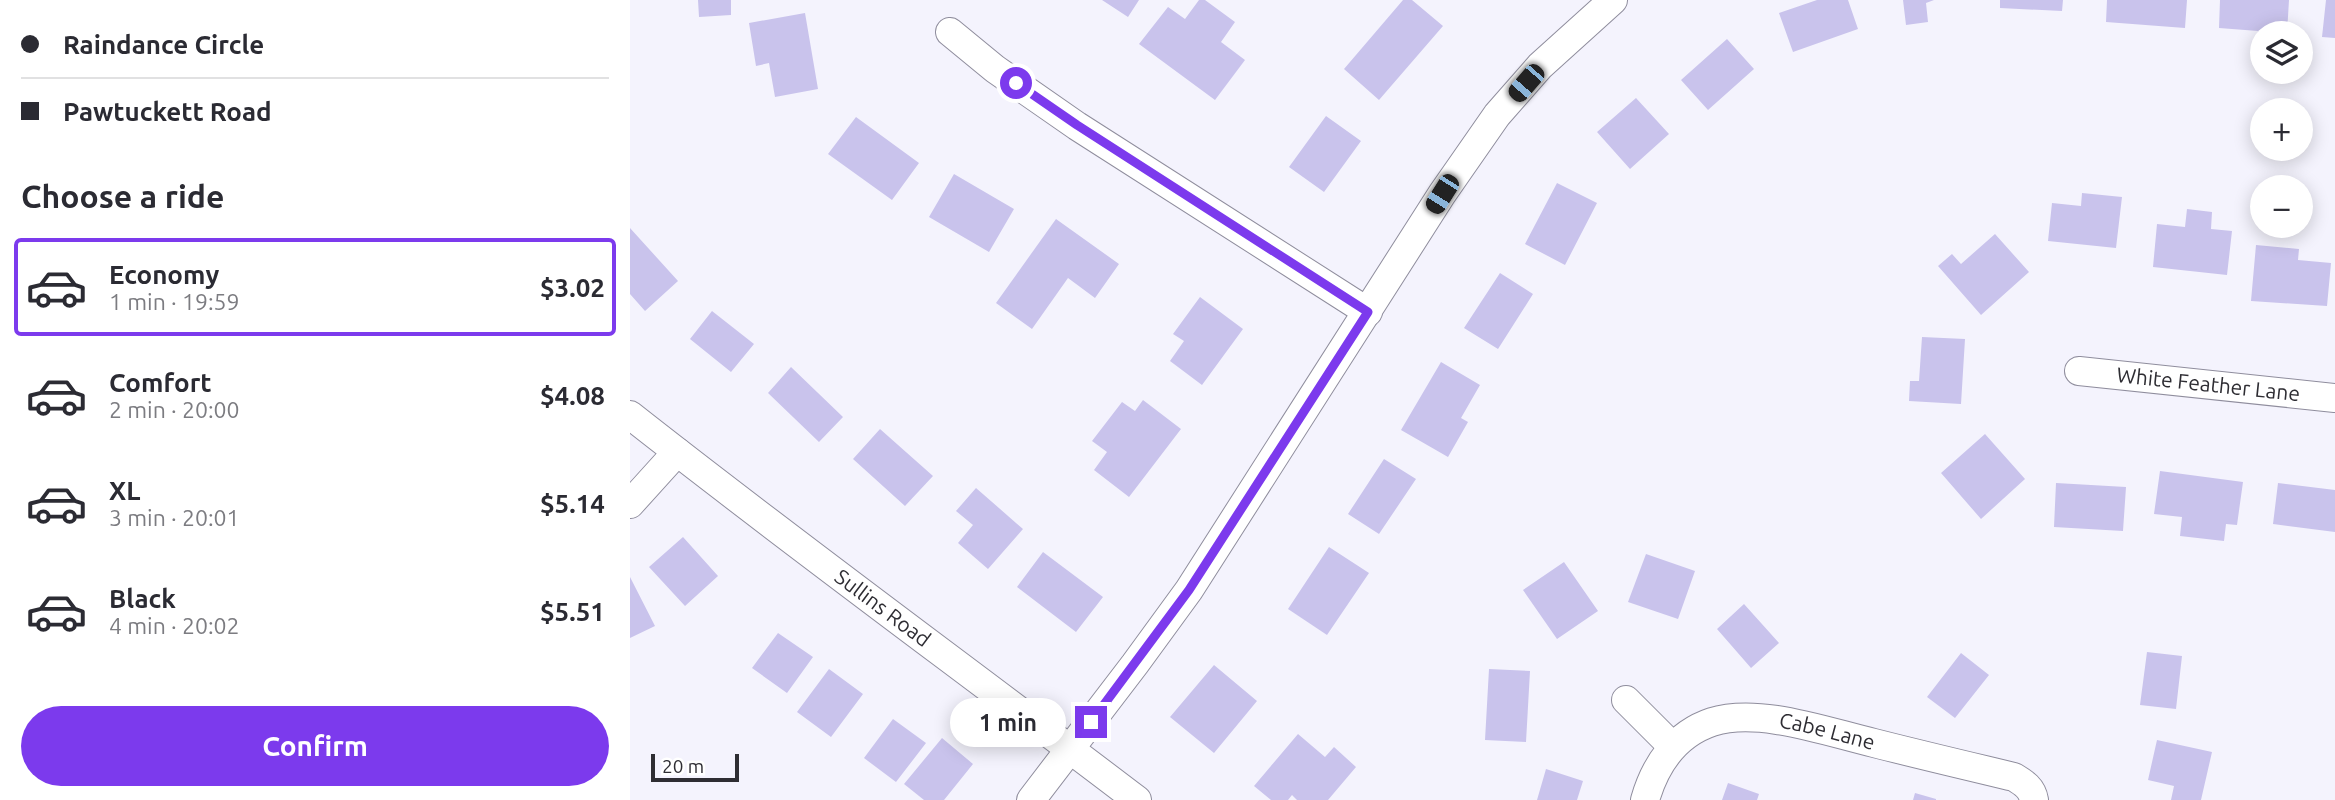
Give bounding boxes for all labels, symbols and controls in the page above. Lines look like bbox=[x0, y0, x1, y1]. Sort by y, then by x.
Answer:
map controls bbox=[2250, 21, 2313, 238]
button: layers bbox=[2250, 21, 2313, 84]
text: Raindance Circle bbox=[63, 30, 264, 59]
car bbox=[1505, 60, 1548, 106]
route start bbox=[1000, 67, 1032, 99]
text: Pawtuckett Road bbox=[63, 97, 272, 126]
button: + bbox=[2250, 98, 2313, 161]
car bbox=[1422, 171, 1463, 217]
button: − bbox=[2250, 175, 2313, 238]
text: Choose a ride bbox=[21, 178, 224, 214]
icon: car bbox=[25, 256, 88, 319]
text: Economy bbox=[109, 260, 219, 289]
text: $3.02 bbox=[540, 273, 605, 302]
text: 1 min · 19:59 bbox=[109, 289, 240, 314]
street label: White Feather Lane bbox=[2115, 362, 2301, 405]
icon: car bbox=[25, 364, 88, 427]
text: Comfort bbox=[109, 368, 212, 397]
text: $4.08 bbox=[540, 381, 605, 410]
text: 2 min · 20:00 bbox=[109, 397, 240, 422]
icon: car bbox=[25, 472, 88, 535]
text: XL bbox=[109, 476, 140, 505]
text: $5.14 bbox=[540, 489, 605, 518]
text: 3 min · 20:01 bbox=[109, 505, 240, 530]
street label: Sullins Road bbox=[830, 564, 936, 651]
icon: car bbox=[25, 580, 88, 643]
text: Black bbox=[109, 584, 176, 613]
text: $5.51 bbox=[540, 597, 605, 626]
text: 4 min · 20:02 bbox=[109, 613, 240, 638]
callout: 1 min bbox=[951, 698, 1066, 746]
button: Confirm bbox=[21, 706, 609, 786]
route end bbox=[1075, 706, 1107, 738]
street label: Cabe Lane bbox=[1778, 707, 1878, 754]
text: 1 min bbox=[979, 710, 1037, 735]
scale bar bbox=[651, 751, 738, 783]
text: 20 m bbox=[662, 755, 704, 777]

